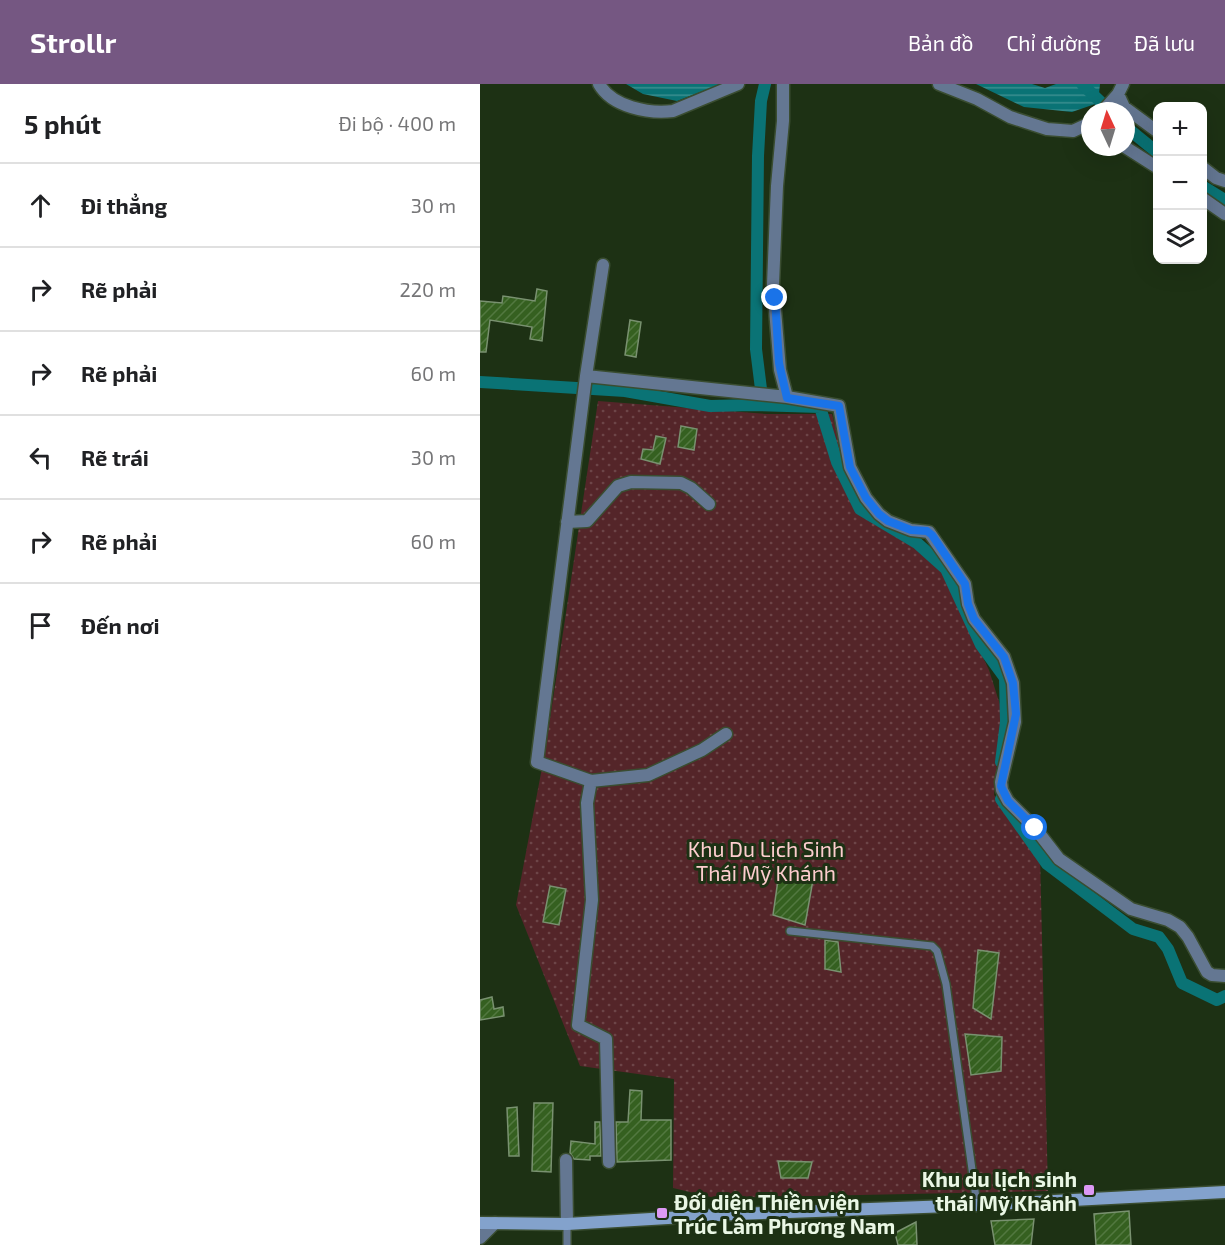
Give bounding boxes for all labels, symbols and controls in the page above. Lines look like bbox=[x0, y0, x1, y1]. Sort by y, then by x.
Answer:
text: Strollr bbox=[30, 25, 116, 59]
text: Bản đồ bbox=[908, 30, 973, 55]
text: Chỉ đường bbox=[1006, 30, 1101, 55]
text: Đã lưu bbox=[1134, 30, 1195, 55]
north arrow bbox=[1081, 102, 1135, 156]
map controls bbox=[1153, 102, 1207, 264]
button: + bbox=[1153, 102, 1207, 156]
text: 5 phút bbox=[24, 108, 101, 139]
text: Đi bộ · 400 m bbox=[338, 111, 456, 135]
button: − bbox=[1153, 156, 1207, 210]
icon: ahead bbox=[24, 189, 57, 222]
text: Đi thẳng bbox=[81, 192, 167, 218]
text: 30 m bbox=[411, 193, 456, 217]
button: layers bbox=[1153, 210, 1207, 264]
icon: right bbox=[24, 273, 57, 306]
text: Rẽ phải bbox=[81, 276, 157, 302]
text: 220 m bbox=[399, 277, 456, 301]
route end bbox=[761, 284, 787, 310]
icon: right bbox=[24, 357, 57, 390]
text: Rẽ phải bbox=[81, 360, 157, 386]
text: 60 m bbox=[411, 361, 456, 385]
icon: left bbox=[24, 441, 57, 474]
text: Rẽ trái bbox=[81, 444, 149, 470]
text: 30 m bbox=[411, 445, 456, 469]
icon: right bbox=[24, 525, 57, 558]
text: Rẽ phải bbox=[81, 528, 157, 554]
text: 60 m bbox=[411, 529, 456, 553]
icon: arrive bbox=[24, 609, 57, 642]
text: Đến nơi bbox=[81, 612, 159, 638]
route start bbox=[1021, 814, 1047, 840]
park label: Khu Du Lịch Sinh Thái Mỹ Khánh bbox=[688, 836, 844, 885]
place label: Khu du lịch sinh thái Mỹ Khánh bbox=[922, 1166, 1077, 1216]
marker: Khu du lịch sinh thái Mỹ Khánh bbox=[1082, 1183, 1096, 1197]
place label: Đối diện Thiền viện Trúc Lâm Phương Nam bbox=[674, 1189, 895, 1238]
marker: Đối diện Thiền viện Trúc Lâm Phương Nam bbox=[655, 1206, 669, 1220]

